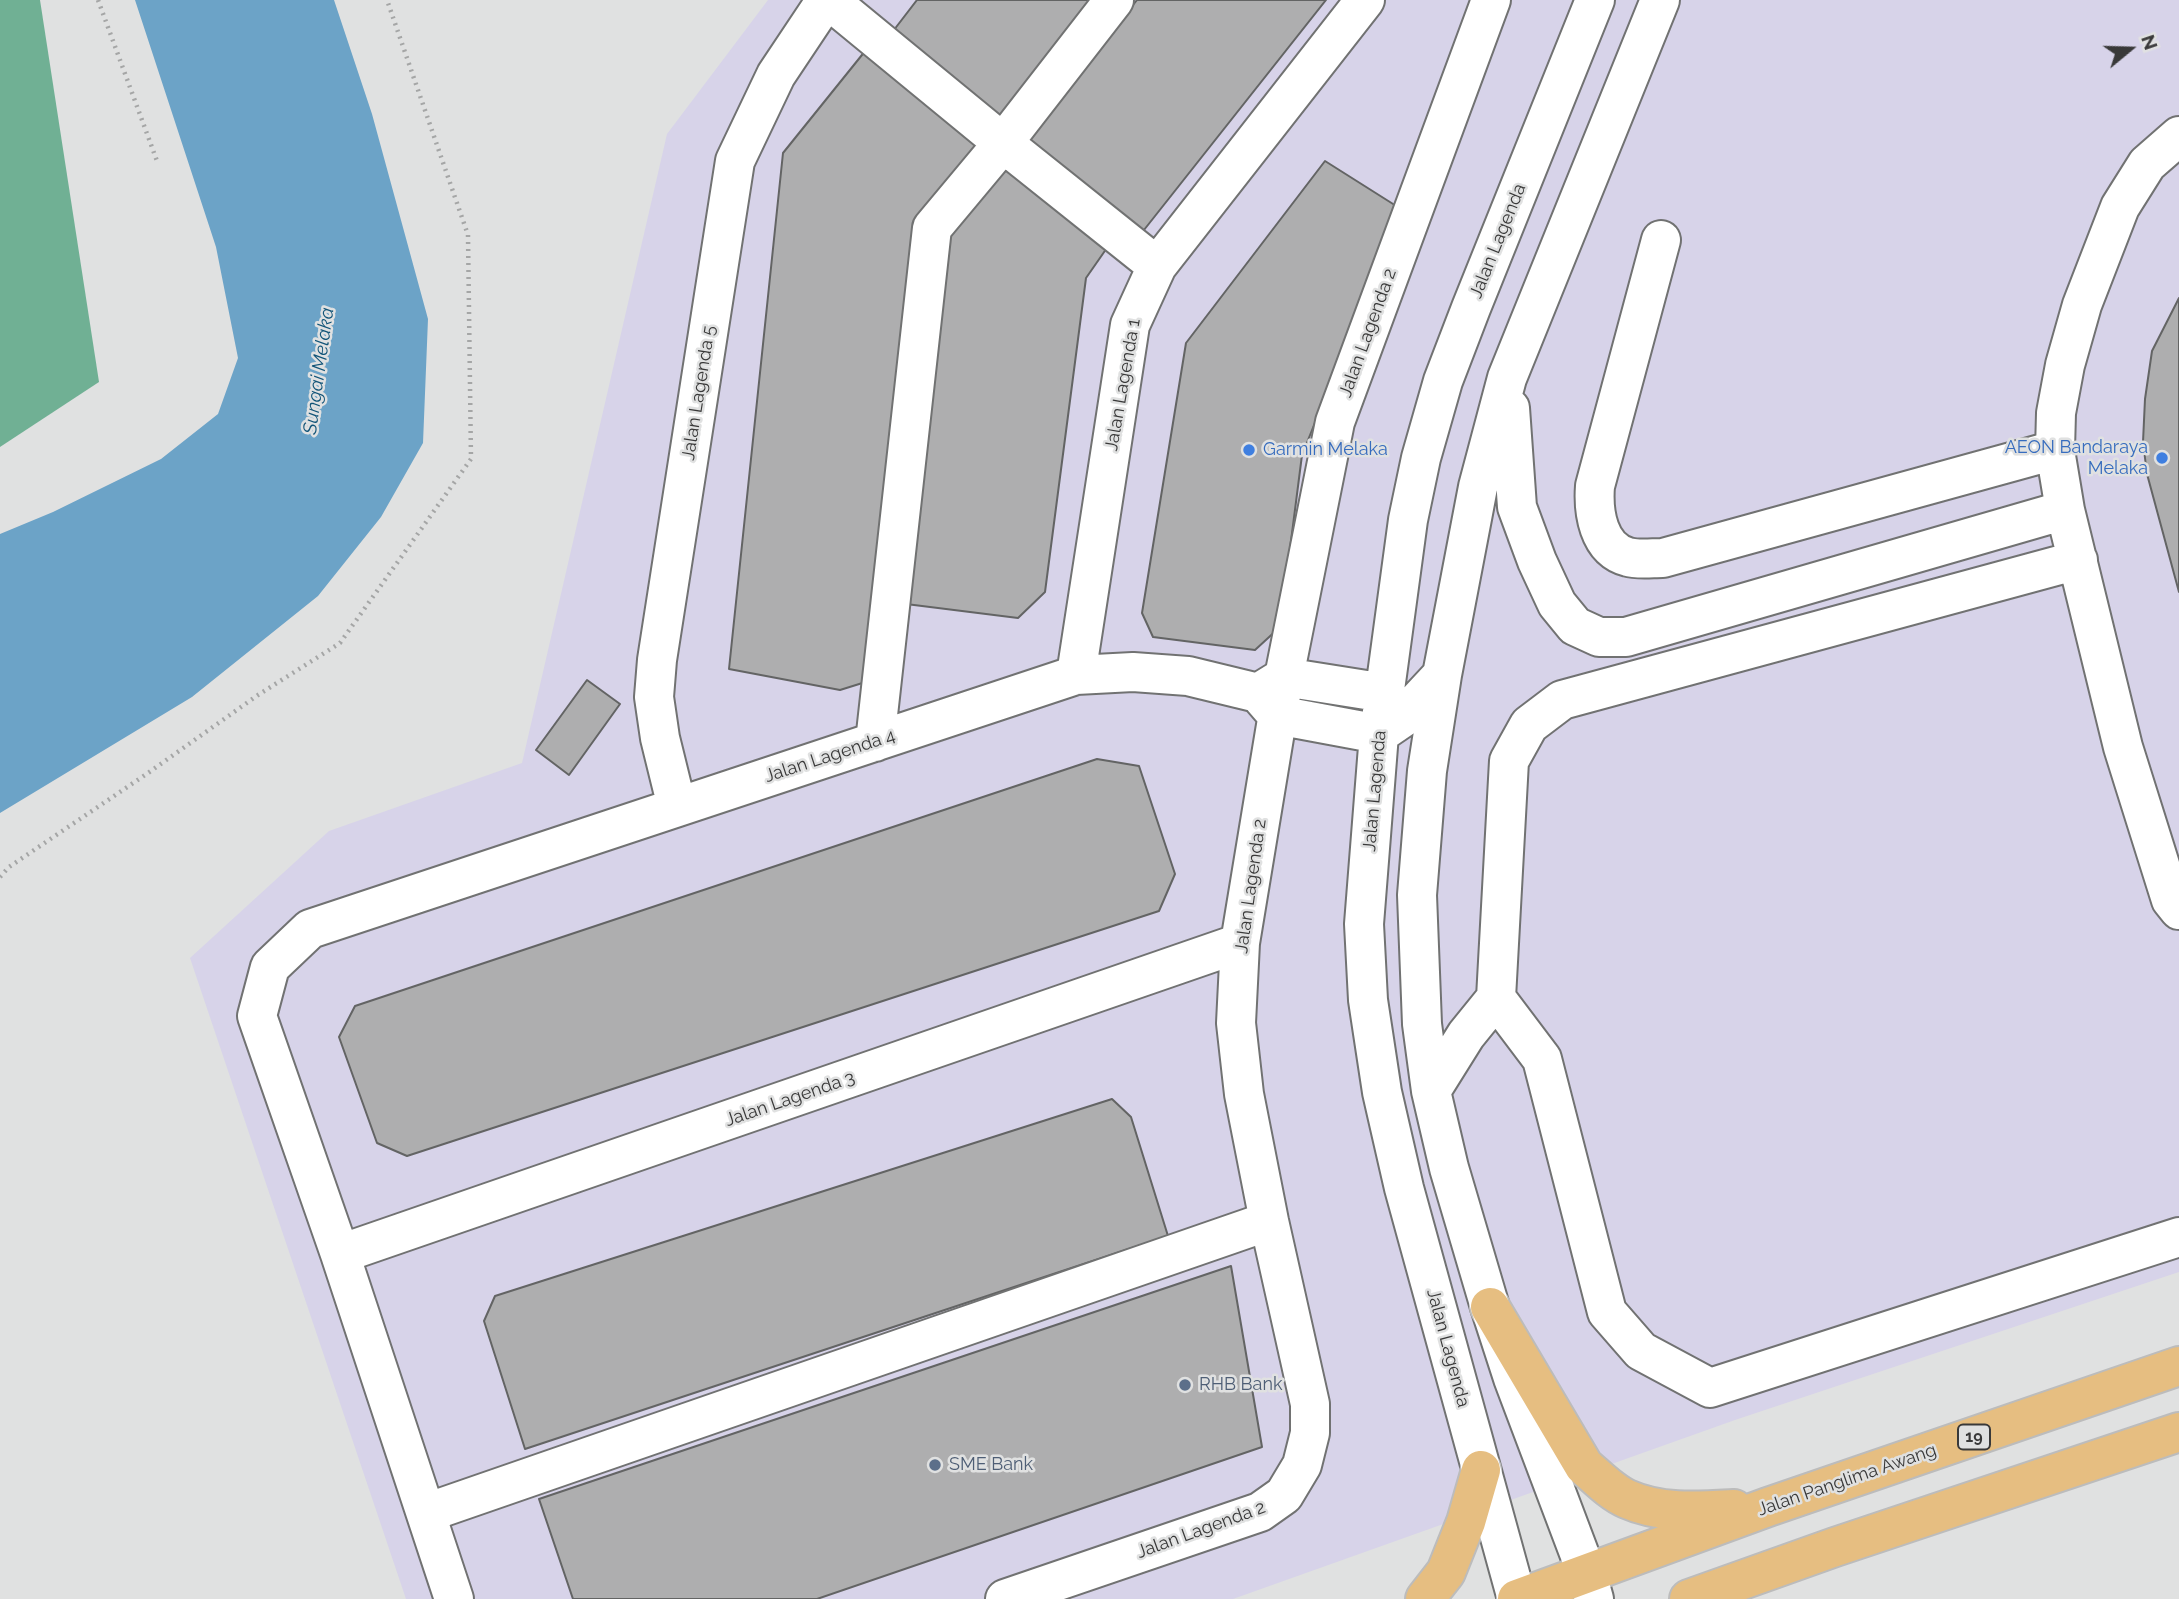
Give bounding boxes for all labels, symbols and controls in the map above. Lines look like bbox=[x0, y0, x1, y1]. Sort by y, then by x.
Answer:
north arrow bbox=[2095, 14, 2165, 84]
text: N bbox=[2137, 32, 2163, 53]
street label: Jalan Lagenda bbox=[1465, 181, 1531, 301]
street label: Jalan Lagenda 2 bbox=[1335, 266, 1401, 400]
water label: Sungai Melaka bbox=[299, 306, 339, 436]
street label: Jalan Lagenda 1 bbox=[1101, 317, 1145, 453]
street label: Jalan Lagenda 5 bbox=[678, 324, 720, 462]
place label: AEON Bandaraya Melaka bbox=[2005, 437, 2148, 480]
place label: Garmin Melaka bbox=[1263, 439, 1388, 461]
marker: Garmin Melaka bbox=[1241, 442, 1257, 458]
marker: AEON Bandaraya Melaka bbox=[2154, 450, 2170, 466]
street label: Jalan Lagenda 4 bbox=[762, 725, 898, 787]
street label: Jalan Lagenda bbox=[1359, 729, 1391, 853]
street label: Jalan Lagenda 2 bbox=[1231, 817, 1271, 955]
street label: Jalan Lagenda 3 bbox=[722, 1067, 858, 1131]
street label: Jalan Lagenda bbox=[1422, 1286, 1474, 1410]
place label: RHB Bank bbox=[1199, 1374, 1282, 1396]
marker: RHB Bank bbox=[1177, 1377, 1193, 1393]
road number: 19 bbox=[1958, 1424, 1990, 1450]
street label: Jalan Panglima Awang bbox=[1755, 1439, 1939, 1521]
place label: SME Bank bbox=[949, 1454, 1033, 1476]
marker: SME Bank bbox=[927, 1457, 943, 1473]
street label: Jalan Lagenda 2 bbox=[1134, 1497, 1268, 1563]

